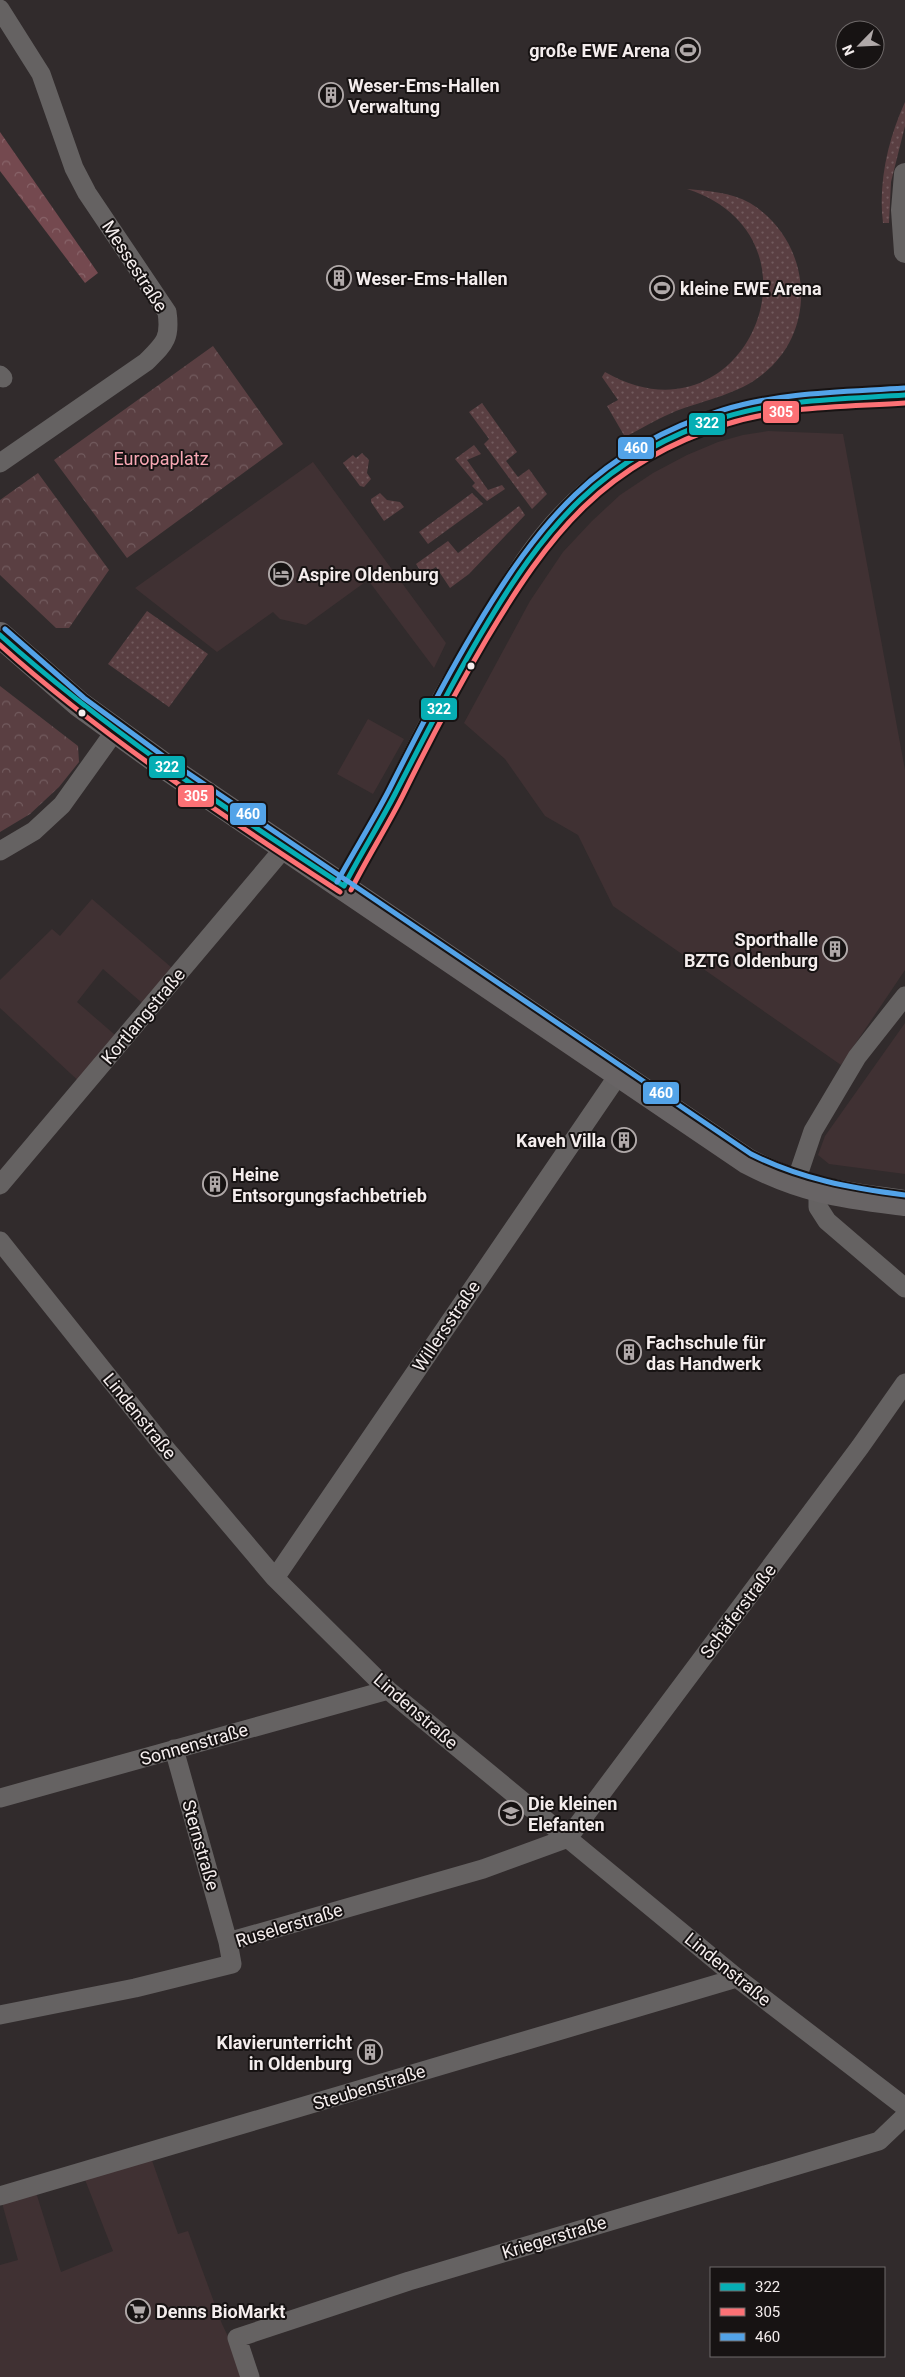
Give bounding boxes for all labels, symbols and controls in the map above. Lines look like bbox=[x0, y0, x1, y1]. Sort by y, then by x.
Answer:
north arrow bbox=[835, 20, 885, 70]
sports icon: große EWE Arena bbox=[675, 37, 701, 63]
place label: große EWE Arena bbox=[529, 40, 670, 61]
text: N bbox=[839, 43, 857, 58]
place label: Weser-Ems-Hallen Verwaltung bbox=[348, 75, 500, 117]
building icon: Weser-Ems-Hallen Verwaltung bbox=[318, 82, 344, 108]
street label: Messestraße bbox=[98, 217, 172, 315]
building icon: Weser-Ems-Hallen bbox=[326, 265, 352, 291]
place label: Weser-Ems-Hallen bbox=[356, 268, 508, 289]
sports icon: kleine EWE Arena bbox=[649, 275, 675, 301]
place label: kleine EWE Arena bbox=[680, 278, 822, 299]
line badge: 305 bbox=[762, 400, 800, 424]
text: 305 bbox=[769, 404, 793, 420]
line badge: 322 bbox=[688, 412, 726, 436]
text: 322 bbox=[695, 415, 719, 431]
line badge: 460 bbox=[617, 436, 655, 460]
text: 460 bbox=[624, 440, 648, 456]
park label: Europaplatz bbox=[113, 448, 209, 469]
hotel icon: Aspire Oldenburg bbox=[268, 561, 294, 587]
place label: Aspire Oldenburg bbox=[298, 564, 439, 585]
unlabelled marker bbox=[466, 661, 476, 671]
line badge: 322 bbox=[420, 697, 458, 721]
text: 322 bbox=[427, 701, 451, 717]
unlabelled marker bbox=[77, 708, 87, 718]
line badge: 322 bbox=[148, 755, 186, 779]
text: 322 bbox=[155, 759, 179, 775]
line badge: 305 bbox=[177, 784, 215, 808]
text: 305 bbox=[184, 788, 208, 804]
line badge: 460 bbox=[229, 802, 267, 826]
text: 460 bbox=[236, 806, 260, 822]
place label: Sporthalle BZTG Oldenburg bbox=[684, 929, 818, 971]
building icon: Sporthalle BZTG Oldenburg bbox=[822, 936, 848, 962]
street label: Kortlangstraße bbox=[97, 964, 189, 1068]
line badge: 460 bbox=[642, 1081, 680, 1105]
text: 460 bbox=[649, 1085, 673, 1101]
building icon: Kaveh Villa bbox=[611, 1127, 637, 1153]
place label: Kaveh Villa bbox=[516, 1130, 606, 1151]
place label: Heine Entsorgungsfachbetrieb bbox=[232, 1164, 427, 1206]
building icon: Heine Entsorgungsfachbetrieb bbox=[202, 1171, 228, 1197]
street label: Willersstraße bbox=[408, 1277, 484, 1375]
place label: Fachschule für das Handwerk bbox=[646, 1332, 766, 1374]
building icon: Fachschule für das Handwerk bbox=[616, 1339, 642, 1365]
street label: Lindenstraße bbox=[99, 1369, 181, 1463]
street label: Schäferstraße bbox=[696, 1560, 780, 1662]
street label: Lindenstraße bbox=[370, 1669, 462, 1753]
street label: Sonnenstraße bbox=[138, 1719, 250, 1769]
place label: Die kleinen Elefanten bbox=[528, 1793, 617, 1835]
street label: Sternstraße bbox=[178, 1797, 224, 1893]
school or university icon: Die kleinen Elefanten bbox=[498, 1800, 524, 1826]
street label: Ruselerstraße bbox=[233, 1899, 345, 1951]
street label: Lindenstraße bbox=[681, 1928, 775, 2010]
place label: Klavierunterricht in Oldenburg bbox=[217, 2032, 352, 2074]
building icon: Klavierunterricht in Oldenburg bbox=[357, 2039, 383, 2065]
street label: Steubenstraße bbox=[310, 2060, 428, 2114]
street label: Kriegerstraße bbox=[499, 2211, 609, 2263]
legend bbox=[710, 2267, 885, 2357]
text: 322 bbox=[755, 2278, 780, 2296]
supermarket icon: Denns BioMarkt bbox=[125, 2298, 151, 2324]
place label: Denns BioMarkt bbox=[156, 2301, 285, 2322]
text: 305 bbox=[755, 2303, 780, 2321]
text: 460 bbox=[755, 2328, 780, 2346]

